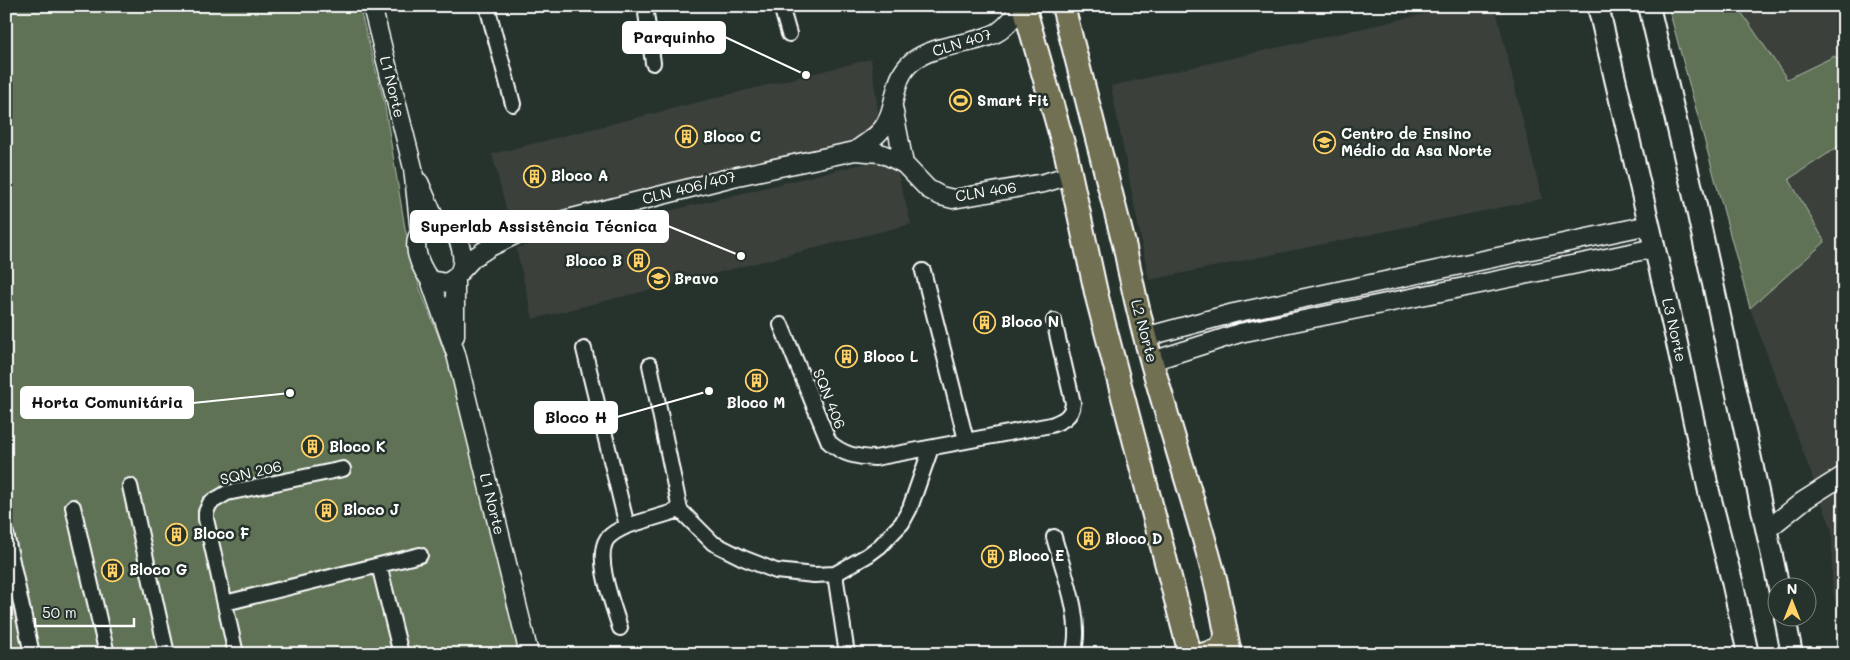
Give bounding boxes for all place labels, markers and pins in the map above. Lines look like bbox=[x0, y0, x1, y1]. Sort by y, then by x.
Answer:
callout: Parquinho bbox=[623, 22, 725, 53]
sports icon: Smart Fit bbox=[949, 89, 973, 113]
place label: Smart Fit bbox=[977, 90, 1049, 110]
place label: Centro de Ensino Médio da Asa Norte bbox=[1341, 123, 1492, 160]
building icon: Bloco C bbox=[675, 125, 699, 149]
place label: Bloco C bbox=[703, 126, 761, 146]
school or university icon: Centro de Ensino Médio da Asa Norte bbox=[1313, 131, 1337, 155]
building icon: Bloco A bbox=[523, 164, 547, 188]
place label: Bloco A bbox=[551, 165, 608, 185]
callout: Superlab Assistência Técnica bbox=[411, 211, 668, 242]
building icon: Bloco B bbox=[626, 249, 650, 273]
place label: Bloco B bbox=[565, 250, 622, 270]
school or university icon: Bravo bbox=[646, 267, 670, 291]
place label: Bravo bbox=[674, 268, 718, 288]
building icon: Bloco N bbox=[973, 310, 997, 334]
place label: Bloco N bbox=[1001, 311, 1059, 331]
building icon: Bloco L bbox=[835, 345, 859, 369]
place label: Bloco L bbox=[863, 346, 919, 366]
building icon: Bloco M bbox=[744, 368, 768, 392]
callout: Horta Comunitária bbox=[21, 387, 193, 418]
place label: Bloco M bbox=[727, 392, 785, 412]
callout: Bloco H bbox=[535, 402, 617, 433]
building icon: Bloco K bbox=[301, 435, 325, 459]
place label: Bloco K bbox=[329, 436, 386, 456]
building icon: Bloco J bbox=[315, 498, 339, 522]
place label: Bloco J bbox=[343, 499, 400, 519]
building icon: Bloco F bbox=[165, 522, 189, 546]
place label: Bloco F bbox=[193, 523, 250, 543]
building icon: Bloco D bbox=[1077, 527, 1101, 551]
place label: Bloco D bbox=[1105, 528, 1163, 548]
building icon: Bloco E bbox=[980, 544, 1004, 568]
place label: Bloco E bbox=[1008, 545, 1064, 565]
building icon: Bloco G bbox=[101, 558, 125, 582]
place label: Bloco G bbox=[129, 559, 188, 579]

